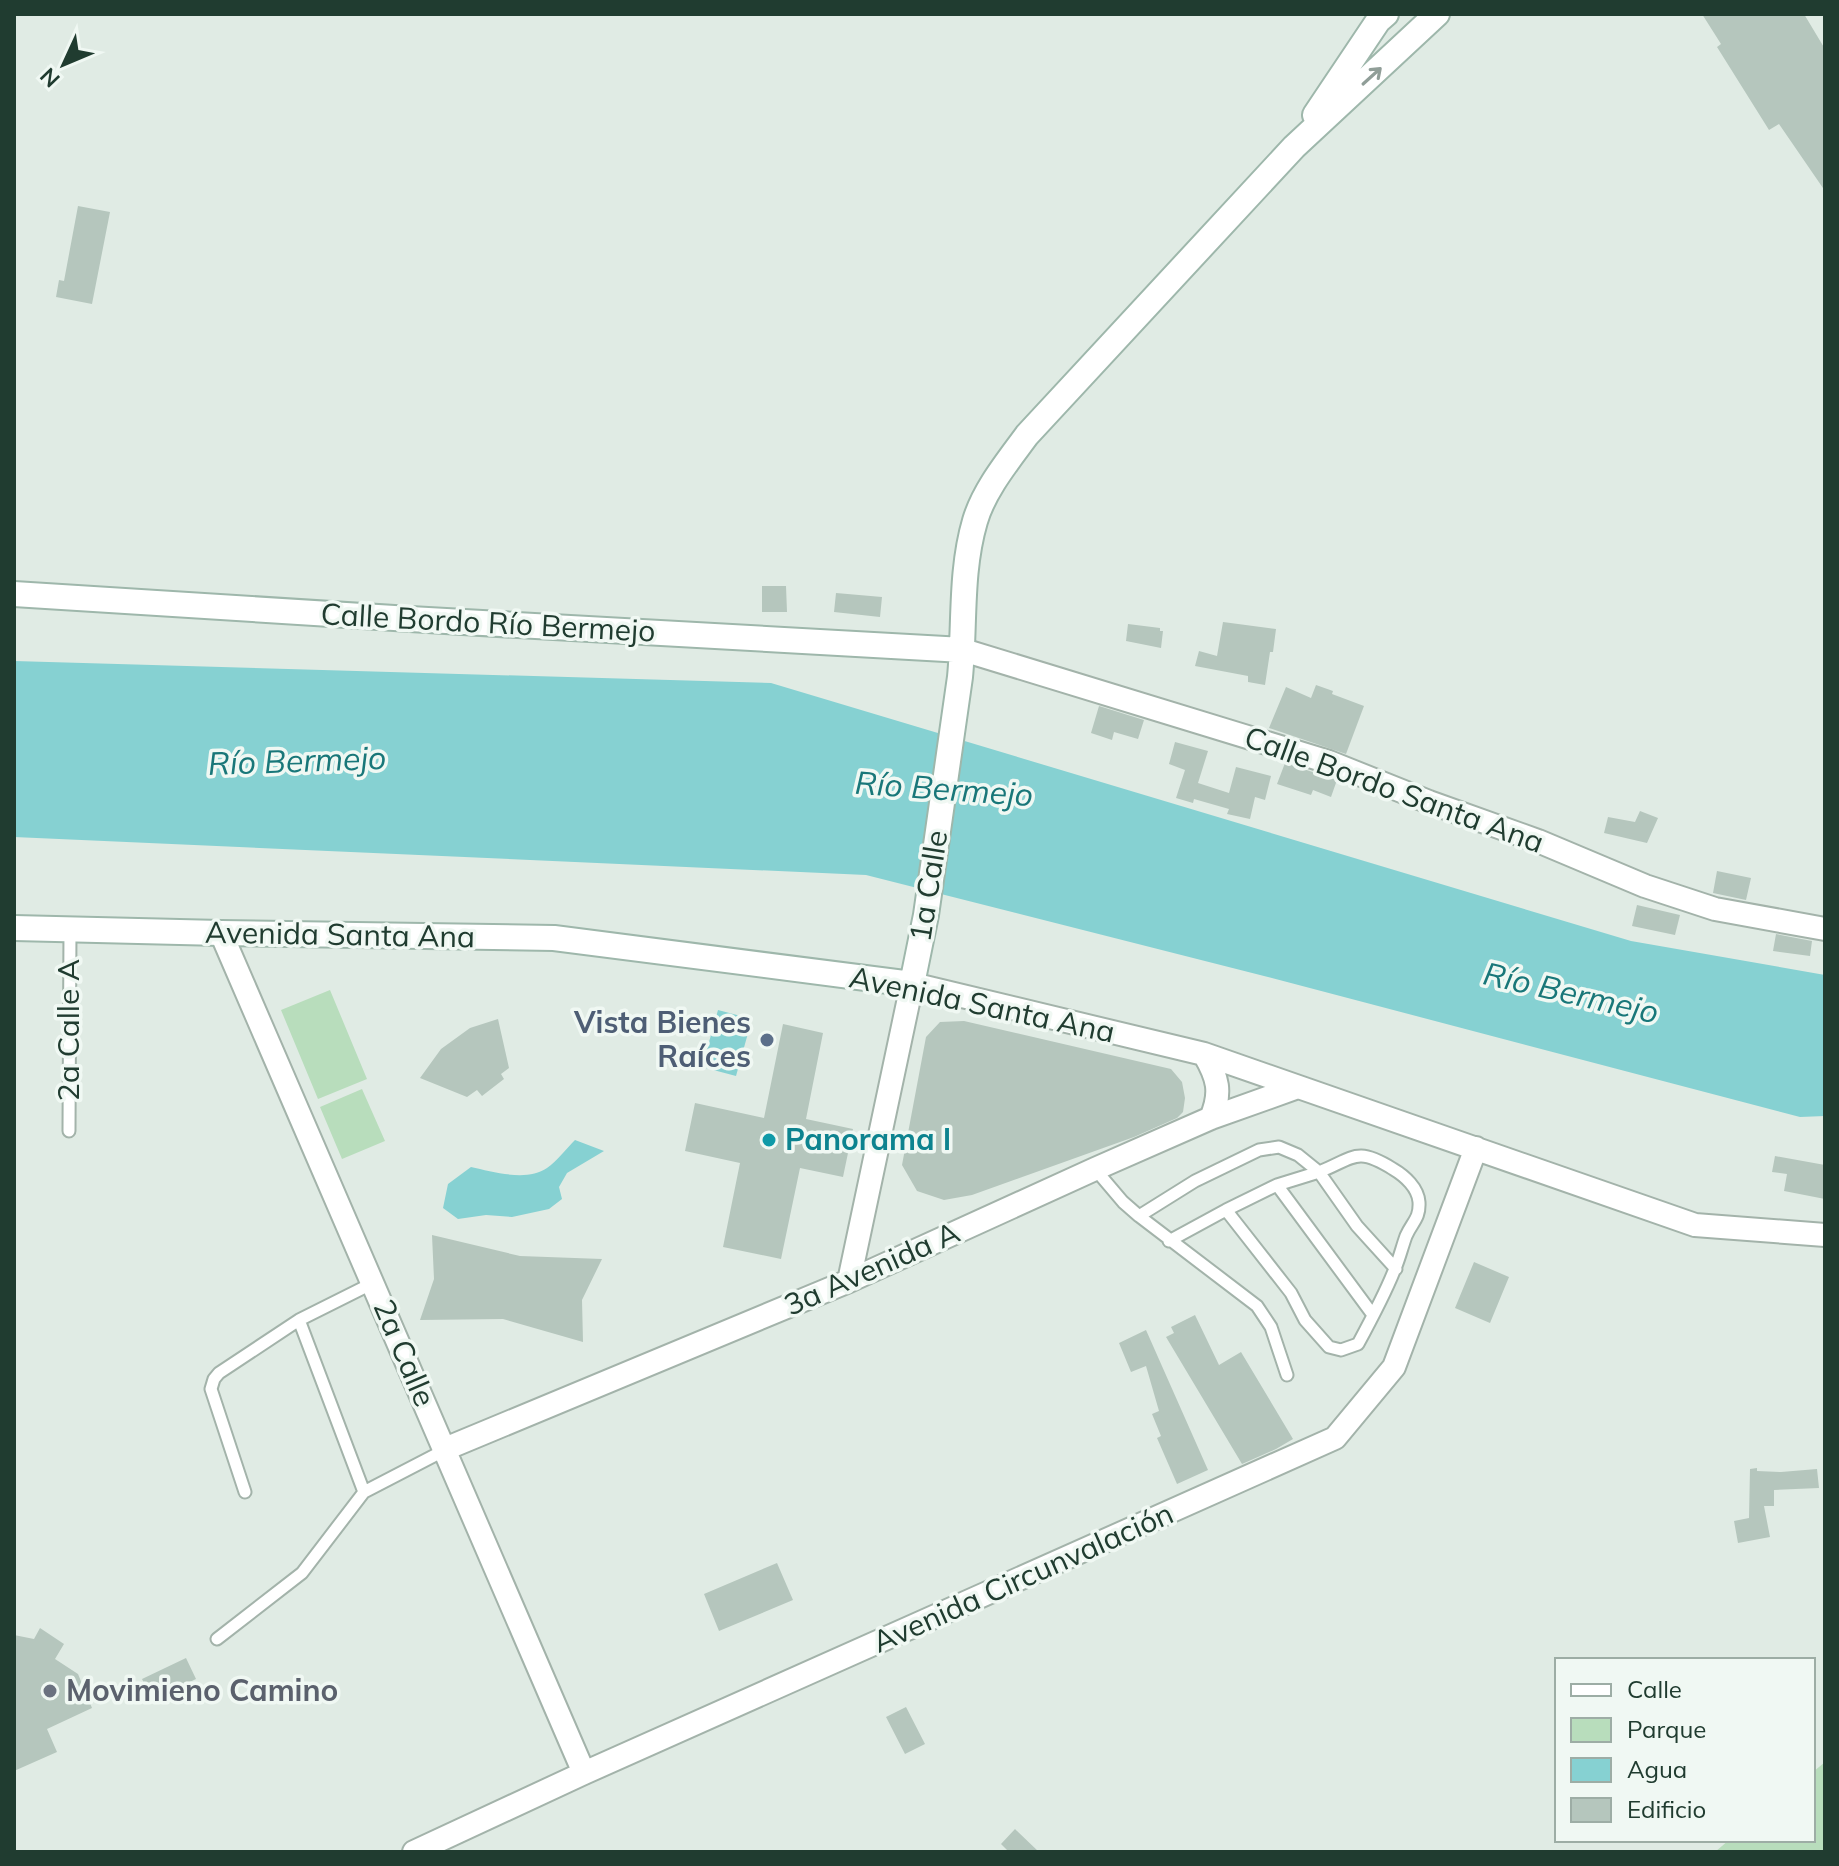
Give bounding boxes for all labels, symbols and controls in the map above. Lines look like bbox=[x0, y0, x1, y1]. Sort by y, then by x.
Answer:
north arrow bbox=[24, 24, 104, 104]
text: N bbox=[34, 62, 65, 94]
one-way arrow bbox=[1362, 66, 1382, 85]
street label: Calle Bordo Río Bermejo bbox=[320, 594, 656, 650]
street label: Calle Bordo Santa Ana bbox=[1239, 717, 1549, 861]
water label: Río Bermejo bbox=[207, 737, 387, 783]
water label: Río Bermejo bbox=[854, 762, 1035, 814]
street label: 1a Calle bbox=[900, 827, 956, 944]
street label: Avenida Santa Ana bbox=[205, 913, 475, 955]
water label: Río Bermejo bbox=[1480, 952, 1663, 1032]
street label: Avenida Santa Ana bbox=[846, 957, 1118, 1051]
street label: 2a Calle A bbox=[49, 959, 87, 1101]
place label: Vista Bienes Raíces bbox=[573, 1003, 751, 1075]
marker: Vista Bienes Raíces bbox=[758, 1031, 776, 1049]
place label: Panorama I bbox=[785, 1120, 951, 1158]
marker: Panorama I bbox=[760, 1131, 778, 1149]
street label: 3a Avenida A bbox=[778, 1213, 965, 1324]
street label: 2a Calle bbox=[365, 1293, 444, 1412]
street label: Avenida Circunvalación bbox=[866, 1494, 1179, 1661]
legend bbox=[1555, 1658, 1815, 1842]
place label: Movimieno Camino bbox=[66, 1671, 338, 1709]
text: Calle bbox=[1627, 1674, 1682, 1704]
marker: Movimieno Camino bbox=[41, 1682, 59, 1700]
text: Parque bbox=[1627, 1714, 1706, 1744]
text: Agua bbox=[1627, 1754, 1687, 1784]
text: Edificio bbox=[1627, 1794, 1706, 1824]

